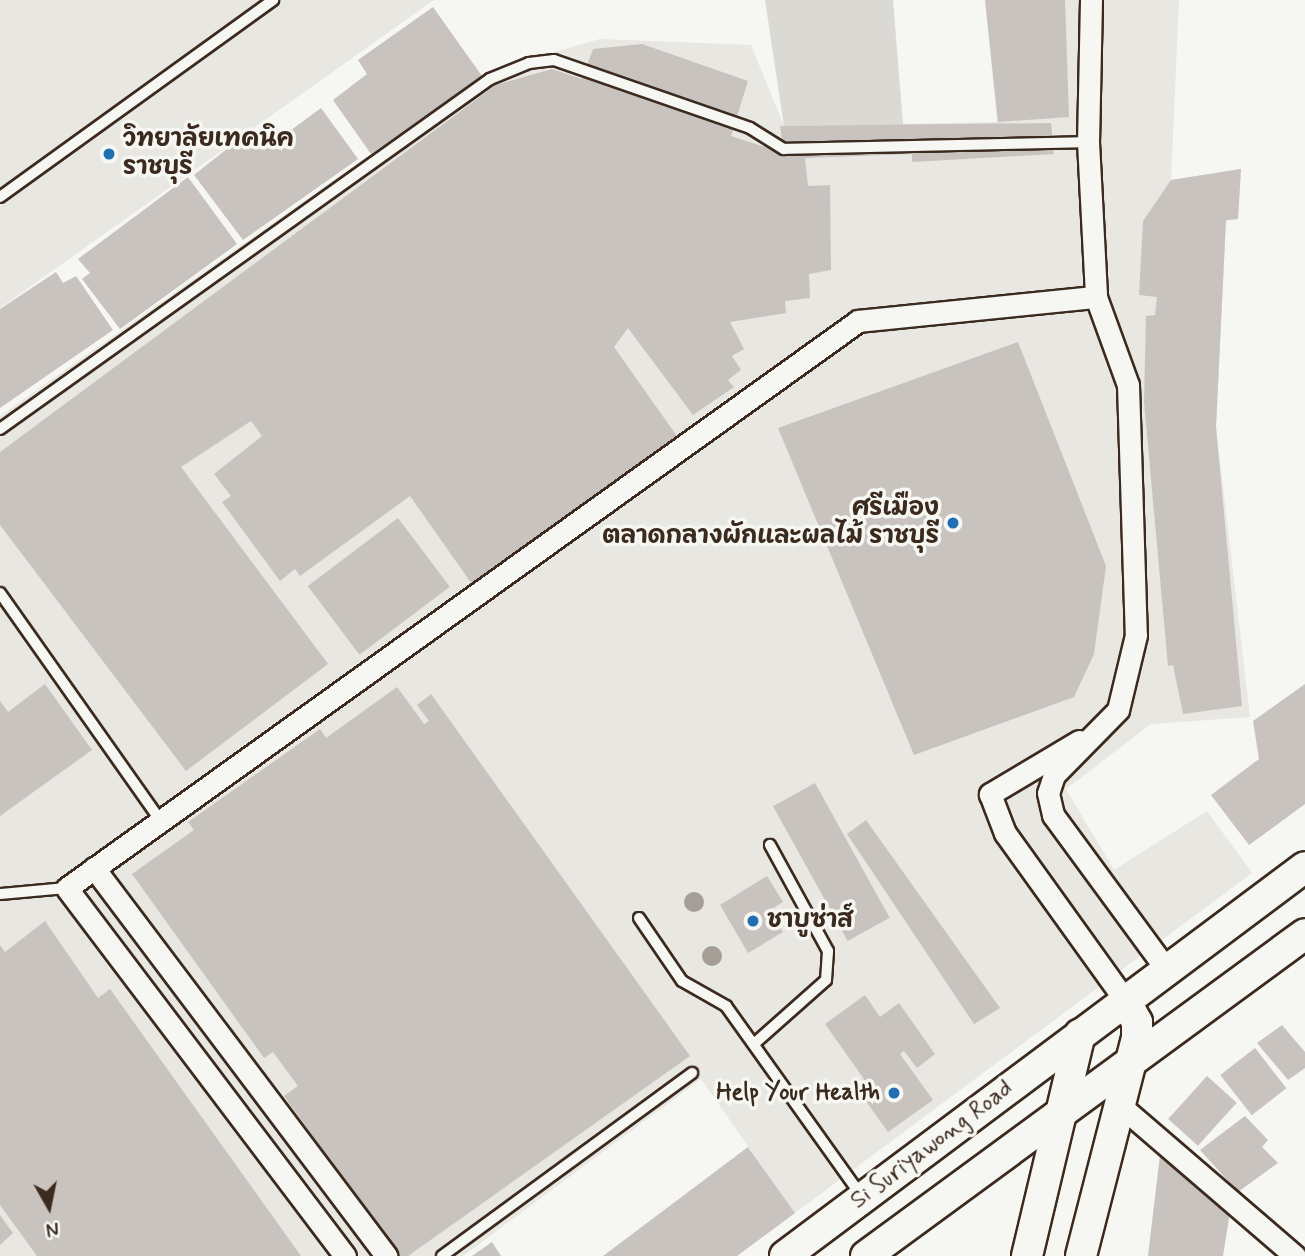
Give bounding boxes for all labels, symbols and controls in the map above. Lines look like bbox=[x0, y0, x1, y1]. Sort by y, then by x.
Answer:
place label: วิทยาลัยเทคนิค ราชบุรี bbox=[123, 126, 294, 182]
marker: วิทยาลัยเทคนิค ราชบุรี bbox=[101, 146, 117, 162]
place label: ศรีเมือง ตลาดกลางผักและผลไม้ ราชบุรี bbox=[602, 495, 939, 551]
marker: ศรีเมือง ตลาดกลางผักและผลไม้ ราชบุรี bbox=[945, 515, 961, 531]
place label: ชาบูซ่าส์ bbox=[767, 907, 853, 935]
marker: ชาบูซ่าส์ bbox=[745, 913, 761, 929]
street label: Si Suriyawong Road bbox=[844, 1074, 1020, 1216]
place label: Help Your Health bbox=[716, 1079, 880, 1107]
marker: Help Your Health bbox=[886, 1085, 902, 1101]
north arrow bbox=[14, 1172, 84, 1242]
text: N bbox=[44, 1215, 61, 1242]

